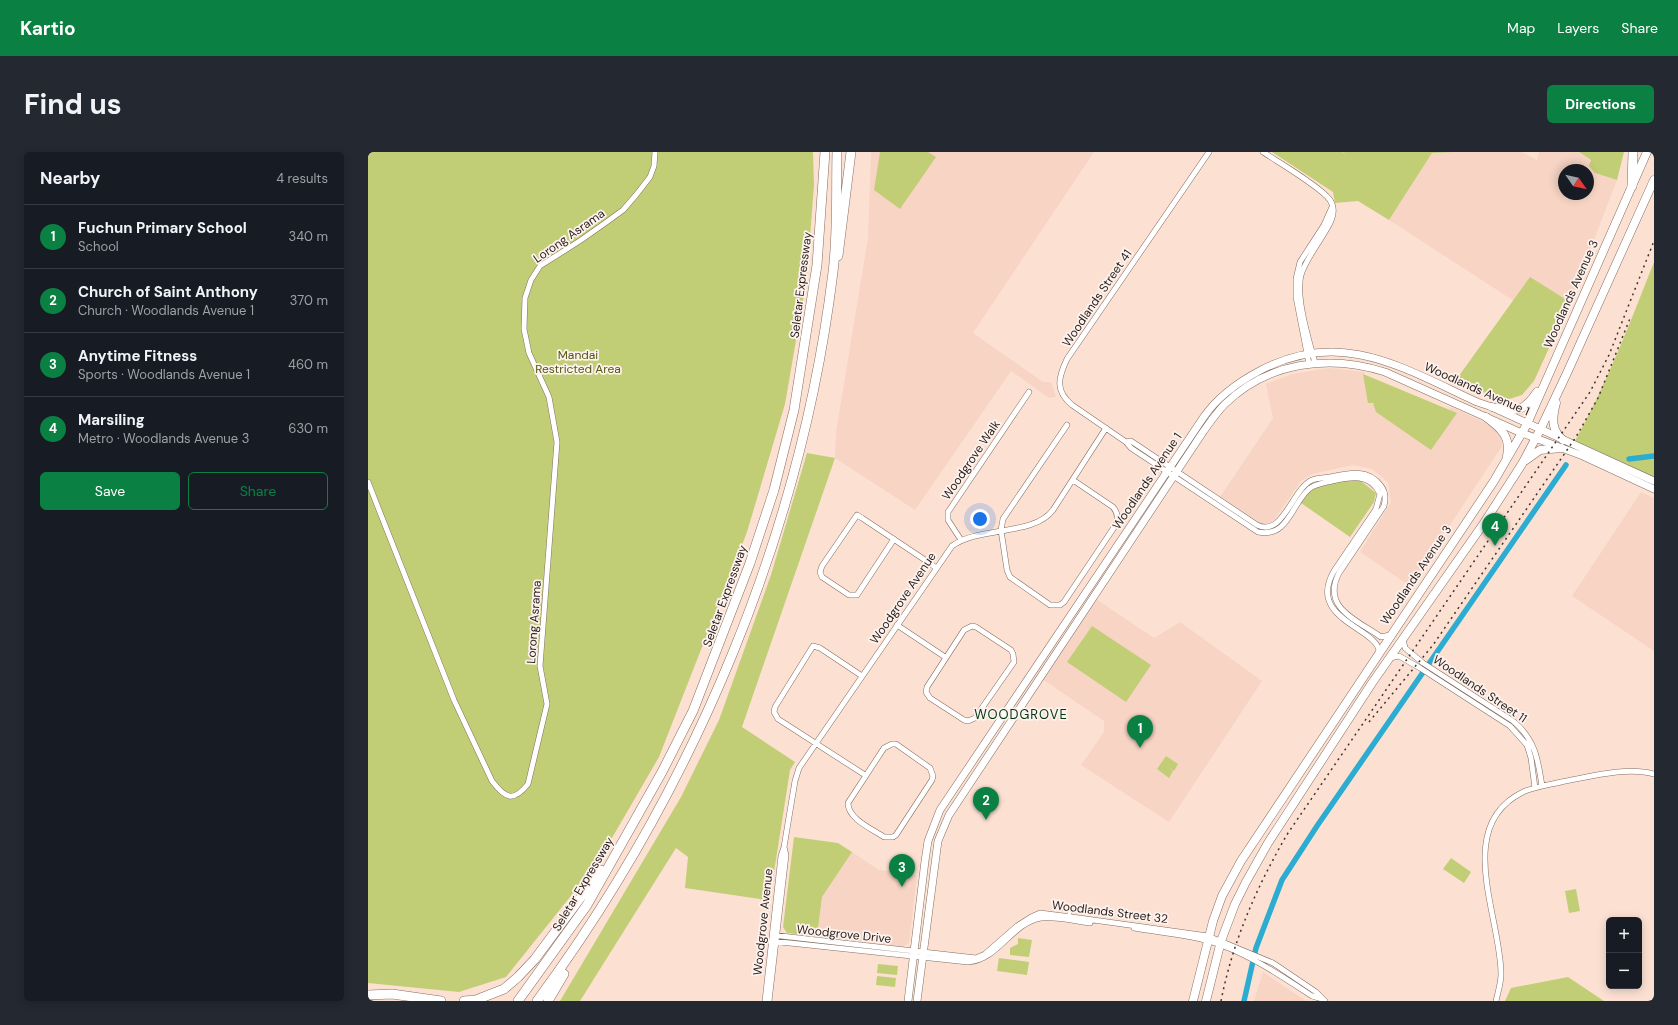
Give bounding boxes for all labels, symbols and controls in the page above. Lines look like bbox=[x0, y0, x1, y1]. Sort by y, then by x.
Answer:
text: Kartio bbox=[20, 16, 76, 41]
text: Map bbox=[1507, 19, 1535, 37]
text: Layers bbox=[1557, 19, 1599, 37]
text: Share bbox=[1621, 19, 1658, 37]
button: Directions bbox=[1547, 85, 1654, 123]
text: Find us bbox=[24, 86, 122, 123]
north arrow bbox=[1558, 164, 1594, 200]
text: Nearby bbox=[40, 167, 100, 189]
text: 4 results bbox=[276, 170, 328, 187]
street label: Lorong Asrama bbox=[530, 206, 608, 266]
text: Fuchun Primary School bbox=[78, 218, 247, 238]
text: 1 bbox=[51, 228, 55, 245]
text: 340 m bbox=[288, 228, 328, 245]
street label: Seletar Expressway bbox=[787, 231, 815, 339]
street label: Woodlands Avenue 3 bbox=[1540, 237, 1602, 351]
text: School bbox=[78, 238, 119, 255]
street label: Woodlands Street 41 bbox=[1059, 246, 1135, 350]
text: Church of Saint Anthony bbox=[78, 282, 258, 302]
text: 2 bbox=[49, 292, 57, 309]
text: 370 m bbox=[290, 292, 328, 309]
text: Church · Woodlands Avenue 1 bbox=[78, 302, 254, 319]
text: Anytime Fitness bbox=[78, 346, 197, 366]
park label: Mandai Restricted Area bbox=[535, 347, 621, 377]
text: 3 bbox=[49, 356, 57, 373]
text: 460 m bbox=[288, 356, 328, 373]
street label: Woodlands Avenue 1 bbox=[1422, 359, 1532, 419]
text: Sports · Woodlands Avenue 1 bbox=[78, 366, 250, 383]
text: Marsiling bbox=[78, 410, 145, 430]
street label: Woodgrove Walk bbox=[938, 417, 1004, 503]
text: 4 bbox=[49, 420, 57, 437]
text: 630 m bbox=[288, 420, 328, 437]
text: Metro · Woodlands Avenue 3 bbox=[78, 430, 249, 447]
street label: Woodlands Avenue 1 bbox=[1109, 430, 1185, 532]
button: Save bbox=[40, 472, 180, 510]
button: Share bbox=[188, 472, 328, 510]
your location bbox=[970, 509, 990, 529]
pin: 4 bbox=[1482, 513, 1508, 546]
street label: Woodlands Avenue 3 bbox=[1377, 522, 1455, 628]
street label: Seletar Expressway bbox=[699, 543, 751, 649]
street label: Woodgrove Avenue bbox=[866, 549, 940, 647]
street label: Lorong Asrama bbox=[523, 580, 545, 664]
street label: Woodlands Street 11 bbox=[1430, 652, 1530, 726]
district label: WOODGROVE bbox=[974, 706, 1068, 723]
pin: 1 bbox=[1127, 715, 1153, 748]
pin: 2 bbox=[973, 787, 999, 820]
street label: Seletar Expressway bbox=[549, 834, 618, 934]
pin: 3 bbox=[889, 854, 915, 887]
street label: Woodgrove Avenue bbox=[749, 868, 777, 976]
street label: Woodlands Street 32 bbox=[1051, 897, 1169, 927]
map controls bbox=[1606, 917, 1642, 989]
button: + bbox=[1606, 917, 1642, 953]
street label: Woodgrove Drive bbox=[796, 921, 892, 947]
button: − bbox=[1606, 953, 1642, 989]

